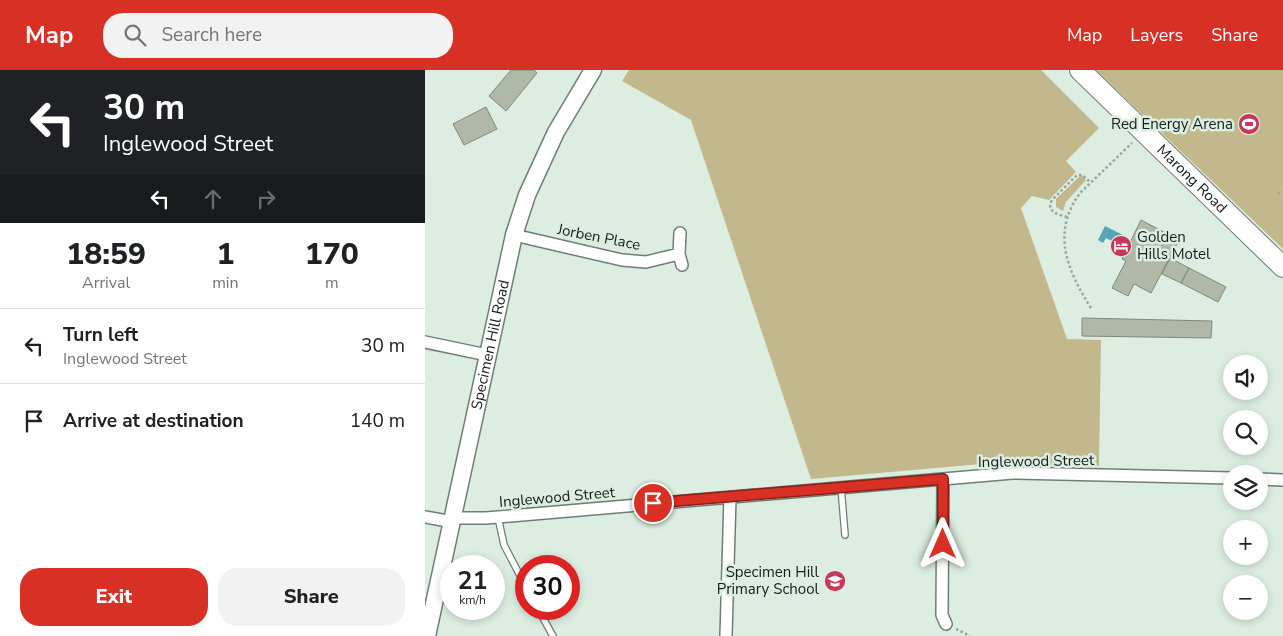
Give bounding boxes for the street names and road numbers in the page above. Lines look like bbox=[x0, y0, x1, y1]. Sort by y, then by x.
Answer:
street label: Marong Road bbox=[1153, 140, 1231, 217]
street label: Jorben Place bbox=[555, 219, 642, 255]
street label: Specimen Hill Road bbox=[466, 278, 514, 412]
street label: Inglewood Street bbox=[978, 450, 1095, 472]
street label: Inglewood Street bbox=[498, 482, 616, 512]

